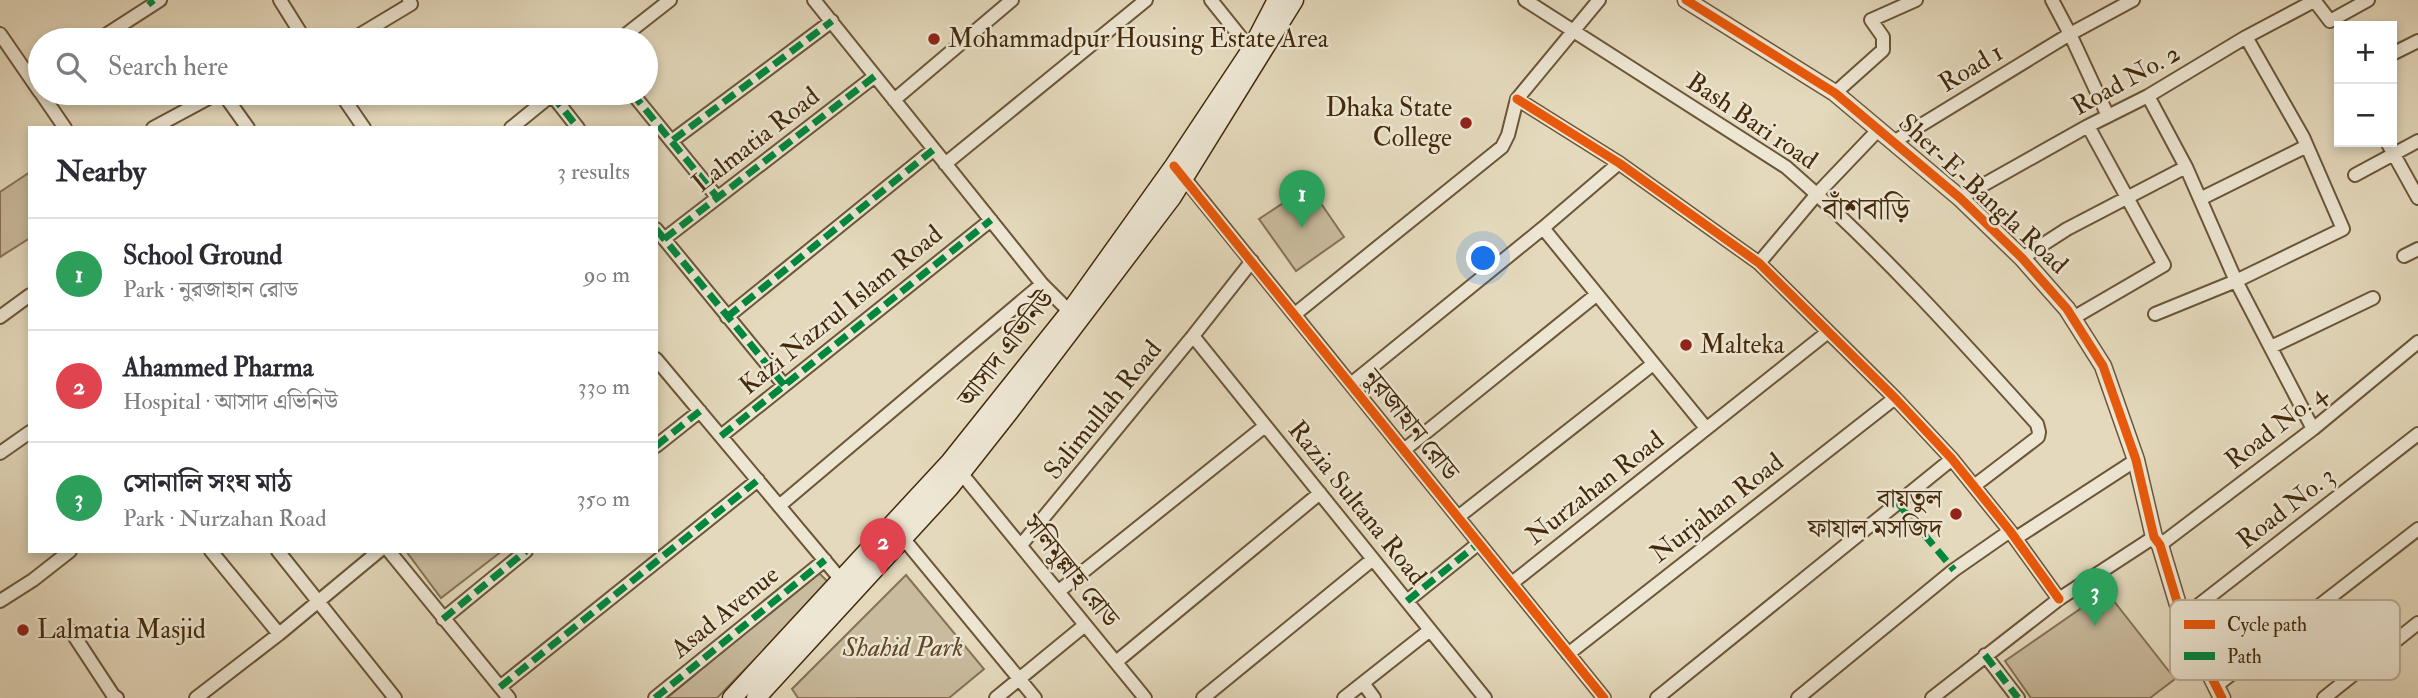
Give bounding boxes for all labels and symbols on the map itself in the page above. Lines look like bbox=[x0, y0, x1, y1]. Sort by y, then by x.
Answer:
place label: Mohammadpur Housing Estate Area bbox=[948, 23, 1329, 56]
marker: Mohammadpur Housing Estate Area bbox=[926, 31, 942, 47]
street label: Road 1 bbox=[1933, 36, 2009, 100]
street label: Road No. 2 bbox=[2066, 37, 2186, 123]
street label: Bash Bari road bbox=[1680, 65, 1824, 177]
street label: Lalmatia Road bbox=[686, 80, 826, 200]
place label: Dhaka State College bbox=[1325, 92, 1452, 154]
street label: Sher-E-Bangla Road bbox=[1891, 107, 2075, 281]
marker: Dhaka State College bbox=[1458, 115, 1474, 131]
pin: 1 bbox=[1279, 170, 1325, 228]
district label: বাঁশবাড়ি bbox=[1822, 191, 1911, 228]
street label: Kazi Nazrul Islam Road bbox=[733, 218, 949, 402]
your location bbox=[1466, 241, 1500, 275]
street label: আসাদ এভিনিউ bbox=[950, 284, 1062, 414]
place label: Malteka bbox=[1700, 329, 1785, 361]
street label: Salimullah Road bbox=[1037, 334, 1169, 486]
marker: Malteka bbox=[1678, 337, 1694, 353]
street label: নুরজাহান রোড bbox=[1356, 362, 1466, 488]
street label: Road No. 4 bbox=[2219, 377, 2334, 476]
street label: Razia Sultana Road bbox=[1281, 414, 1433, 592]
street label: Nurzahan Road bbox=[1519, 424, 1671, 552]
street label: Nurjahan Road bbox=[1644, 446, 1790, 570]
street label: Road No. 3 bbox=[2231, 460, 2341, 556]
place label: বায়তুল ফাযাল মসজিদ bbox=[1807, 483, 1944, 545]
marker: বায়তুল ফাযাল মসজিদ bbox=[1948, 506, 1964, 522]
street label: সলিমুল্লাহ রোড bbox=[1015, 507, 1127, 634]
pin: 2 bbox=[860, 518, 906, 576]
street label: Asad Avenue bbox=[664, 559, 786, 666]
pin: 3 bbox=[2072, 568, 2118, 626]
legend bbox=[2170, 600, 2400, 680]
text: Cycle path bbox=[2227, 613, 2307, 638]
place label: Lalmatia Masjid bbox=[37, 614, 206, 646]
marker: Lalmatia Masjid bbox=[15, 622, 31, 638]
park label: Shahid Park bbox=[842, 632, 963, 664]
text: Path bbox=[2227, 645, 2262, 669]

